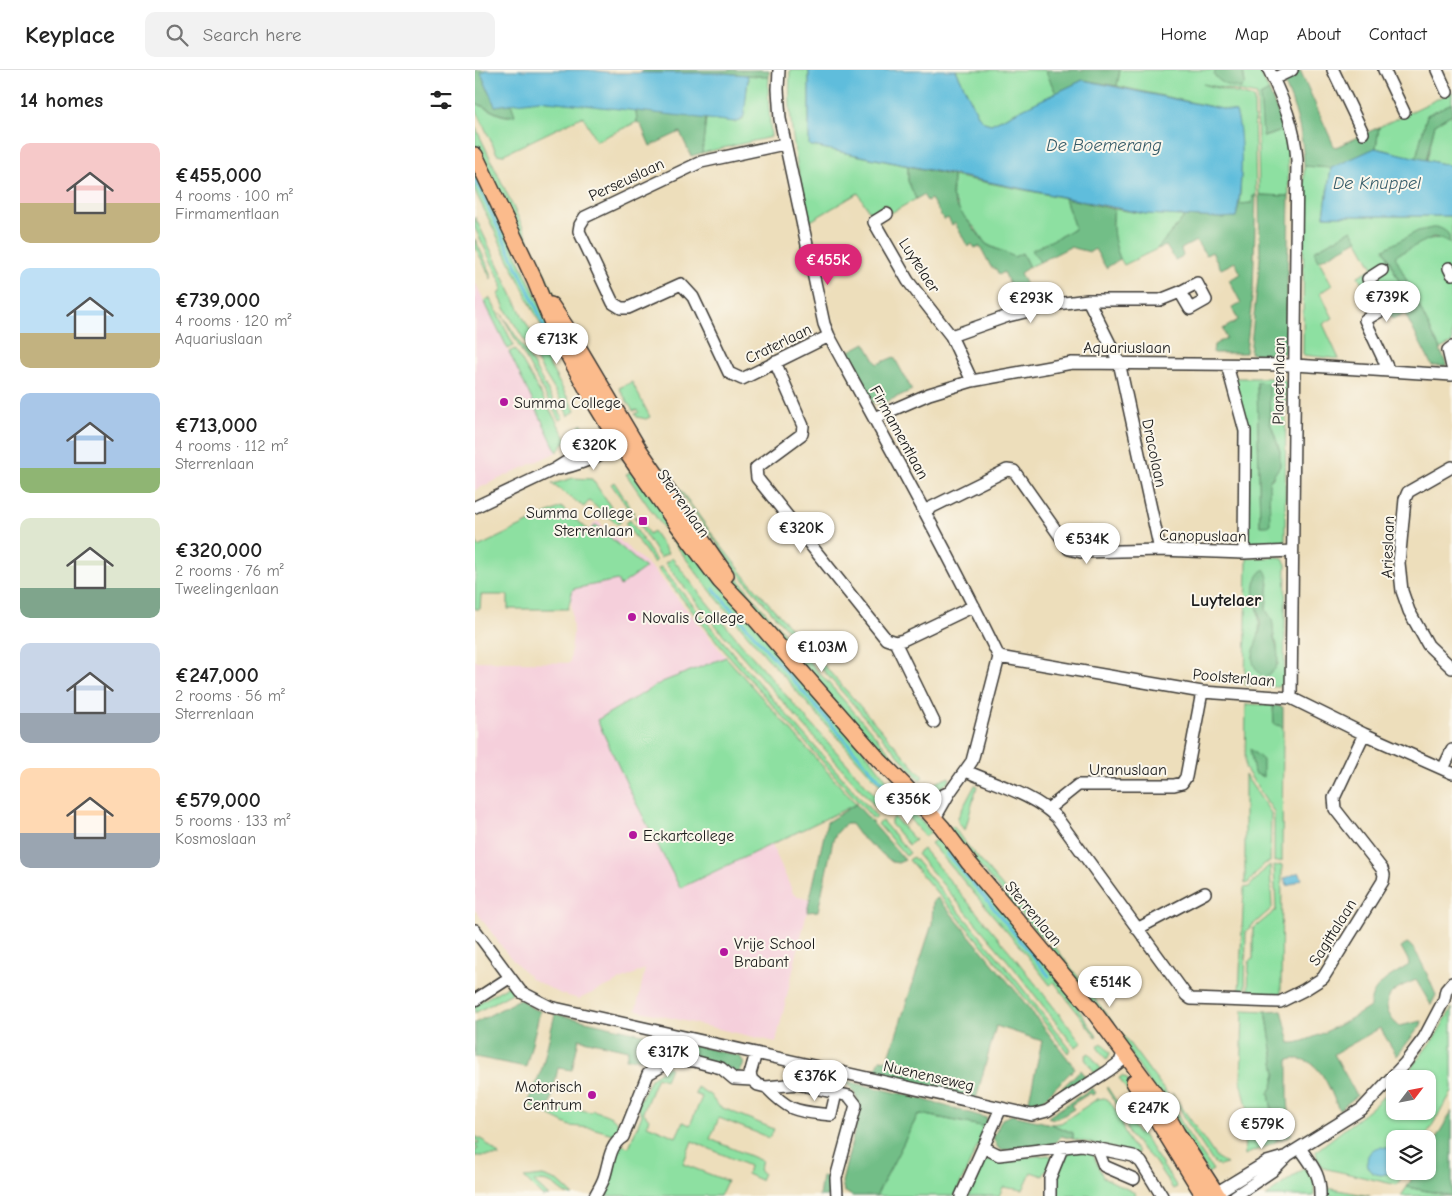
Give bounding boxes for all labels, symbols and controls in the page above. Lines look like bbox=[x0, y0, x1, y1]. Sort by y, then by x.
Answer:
search box bbox=[145, 12, 495, 57]
text: Keyplace bbox=[25, 21, 115, 49]
icon: search bbox=[163, 21, 191, 49]
text: Search here bbox=[203, 24, 302, 46]
text: Home bbox=[1160, 24, 1207, 45]
text: Map bbox=[1235, 24, 1269, 45]
text: About bbox=[1297, 24, 1341, 45]
text: Contact bbox=[1369, 24, 1427, 45]
icon: filters bbox=[427, 86, 455, 114]
text: 14 homes bbox=[20, 88, 103, 112]
water label: De Boemerang bbox=[1046, 135, 1162, 156]
street label: Perseuslaan bbox=[586, 155, 667, 205]
icon: home bbox=[60, 163, 120, 223]
text: €455,000 bbox=[175, 163, 262, 187]
water label: De Knuppel bbox=[1333, 173, 1422, 194]
text: 4 rooms · 100 m² bbox=[175, 187, 293, 205]
text: Firmamentlaan bbox=[175, 205, 279, 223]
street label: Luytelaer bbox=[895, 235, 944, 297]
pin: €455K bbox=[793, 244, 863, 286]
text: €455K bbox=[806, 251, 850, 269]
pin: €739K bbox=[1352, 280, 1422, 323]
pin: €293K bbox=[996, 282, 1066, 324]
icon: home bbox=[60, 288, 120, 348]
text: €739,000 bbox=[175, 288, 260, 312]
text: €739K bbox=[1365, 288, 1409, 306]
text: €293K bbox=[1009, 289, 1053, 307]
text: 4 rooms · 120 m² bbox=[175, 312, 292, 330]
street label: Craterlaan bbox=[742, 320, 815, 368]
pin: €713K bbox=[522, 322, 592, 365]
text: Aquariuslaan bbox=[175, 330, 263, 348]
text: €713K bbox=[536, 330, 578, 348]
street label: Planetenlaan bbox=[1269, 337, 1289, 425]
street label: Aquariuslaan bbox=[1083, 339, 1171, 357]
street label: Firmamentlaan bbox=[866, 383, 932, 482]
place label: Summa College bbox=[514, 394, 621, 412]
marker: Summa College bbox=[498, 396, 510, 408]
icon: home bbox=[60, 413, 120, 473]
text: €713,000 bbox=[175, 413, 258, 437]
street label: Dracolaan bbox=[1138, 417, 1170, 489]
pin: €320K bbox=[559, 428, 629, 471]
text: €320K bbox=[571, 436, 617, 454]
text: 4 rooms · 112 m² bbox=[175, 437, 288, 455]
text: Sterrenlaan bbox=[175, 455, 254, 473]
street label: Sterrenlaan bbox=[653, 466, 713, 541]
place label: Summa College Sterrenlaan bbox=[526, 504, 633, 540]
pin: €320K bbox=[766, 512, 836, 554]
marker: Summa College Sterrenlaan bbox=[637, 515, 649, 527]
street label: Arieslaan bbox=[1378, 515, 1398, 579]
text: €320K bbox=[778, 519, 824, 537]
pin: €534K bbox=[1052, 522, 1122, 565]
street label: Canopuslaan bbox=[1159, 526, 1247, 546]
text: €534K bbox=[1065, 530, 1109, 548]
icon: home bbox=[60, 538, 120, 598]
text: €320,000 bbox=[175, 538, 262, 562]
text: 2 rooms · 76 m² bbox=[175, 562, 284, 580]
text: Tweelingenlaan bbox=[175, 580, 279, 598]
district label: Luytelaer bbox=[1191, 590, 1262, 611]
place label: Novalis College bbox=[642, 609, 744, 627]
marker: Novalis College bbox=[626, 611, 638, 623]
pin: €1.03M bbox=[781, 630, 863, 673]
text: €1.03M bbox=[797, 638, 847, 656]
icon: home bbox=[60, 663, 120, 723]
text: €247,000 bbox=[175, 663, 259, 687]
street label: Poolsterlaan bbox=[1192, 665, 1276, 691]
text: 2 rooms · 56 m² bbox=[175, 687, 285, 705]
text: Sterrenlaan bbox=[175, 705, 254, 723]
street label: Uranuslaan bbox=[1089, 761, 1167, 779]
pin: €356K bbox=[873, 782, 943, 825]
icon: home bbox=[60, 788, 120, 848]
text: €579,000 bbox=[175, 788, 261, 812]
text: €356K bbox=[886, 790, 930, 808]
text: 5 rooms · 133 m² bbox=[175, 812, 291, 830]
place label: Eckartcollege bbox=[643, 827, 734, 845]
marker: Eckartcollege bbox=[627, 829, 639, 841]
text: Kosmoslaan bbox=[175, 830, 256, 848]
street label: Sterrenlaan bbox=[1001, 878, 1066, 950]
street label: Sagittalaan bbox=[1305, 896, 1360, 969]
place label: Vrije School Brabant bbox=[734, 935, 815, 971]
marker: Vrije School Brabant bbox=[718, 946, 730, 958]
pin: €514K bbox=[1075, 966, 1145, 1008]
text: €514K bbox=[1089, 973, 1131, 991]
pin: €317K bbox=[633, 1036, 703, 1078]
text: €317K bbox=[647, 1043, 689, 1061]
street label: Nuenenseweg bbox=[882, 1057, 976, 1095]
pin: €376K bbox=[780, 1060, 850, 1102]
text: €376K bbox=[794, 1067, 836, 1085]
north arrow bbox=[1386, 1070, 1436, 1120]
map controls bbox=[1386, 1070, 1436, 1180]
place label: Motorisch Centrum bbox=[515, 1078, 582, 1114]
marker: Motorisch Centrum bbox=[586, 1089, 598, 1101]
pin: €247K bbox=[1113, 1092, 1183, 1134]
text: €247K bbox=[1127, 1099, 1169, 1117]
pin: €579K bbox=[1227, 1108, 1297, 1150]
text: €579K bbox=[1240, 1115, 1284, 1133]
button: layers bbox=[1386, 1130, 1436, 1180]

